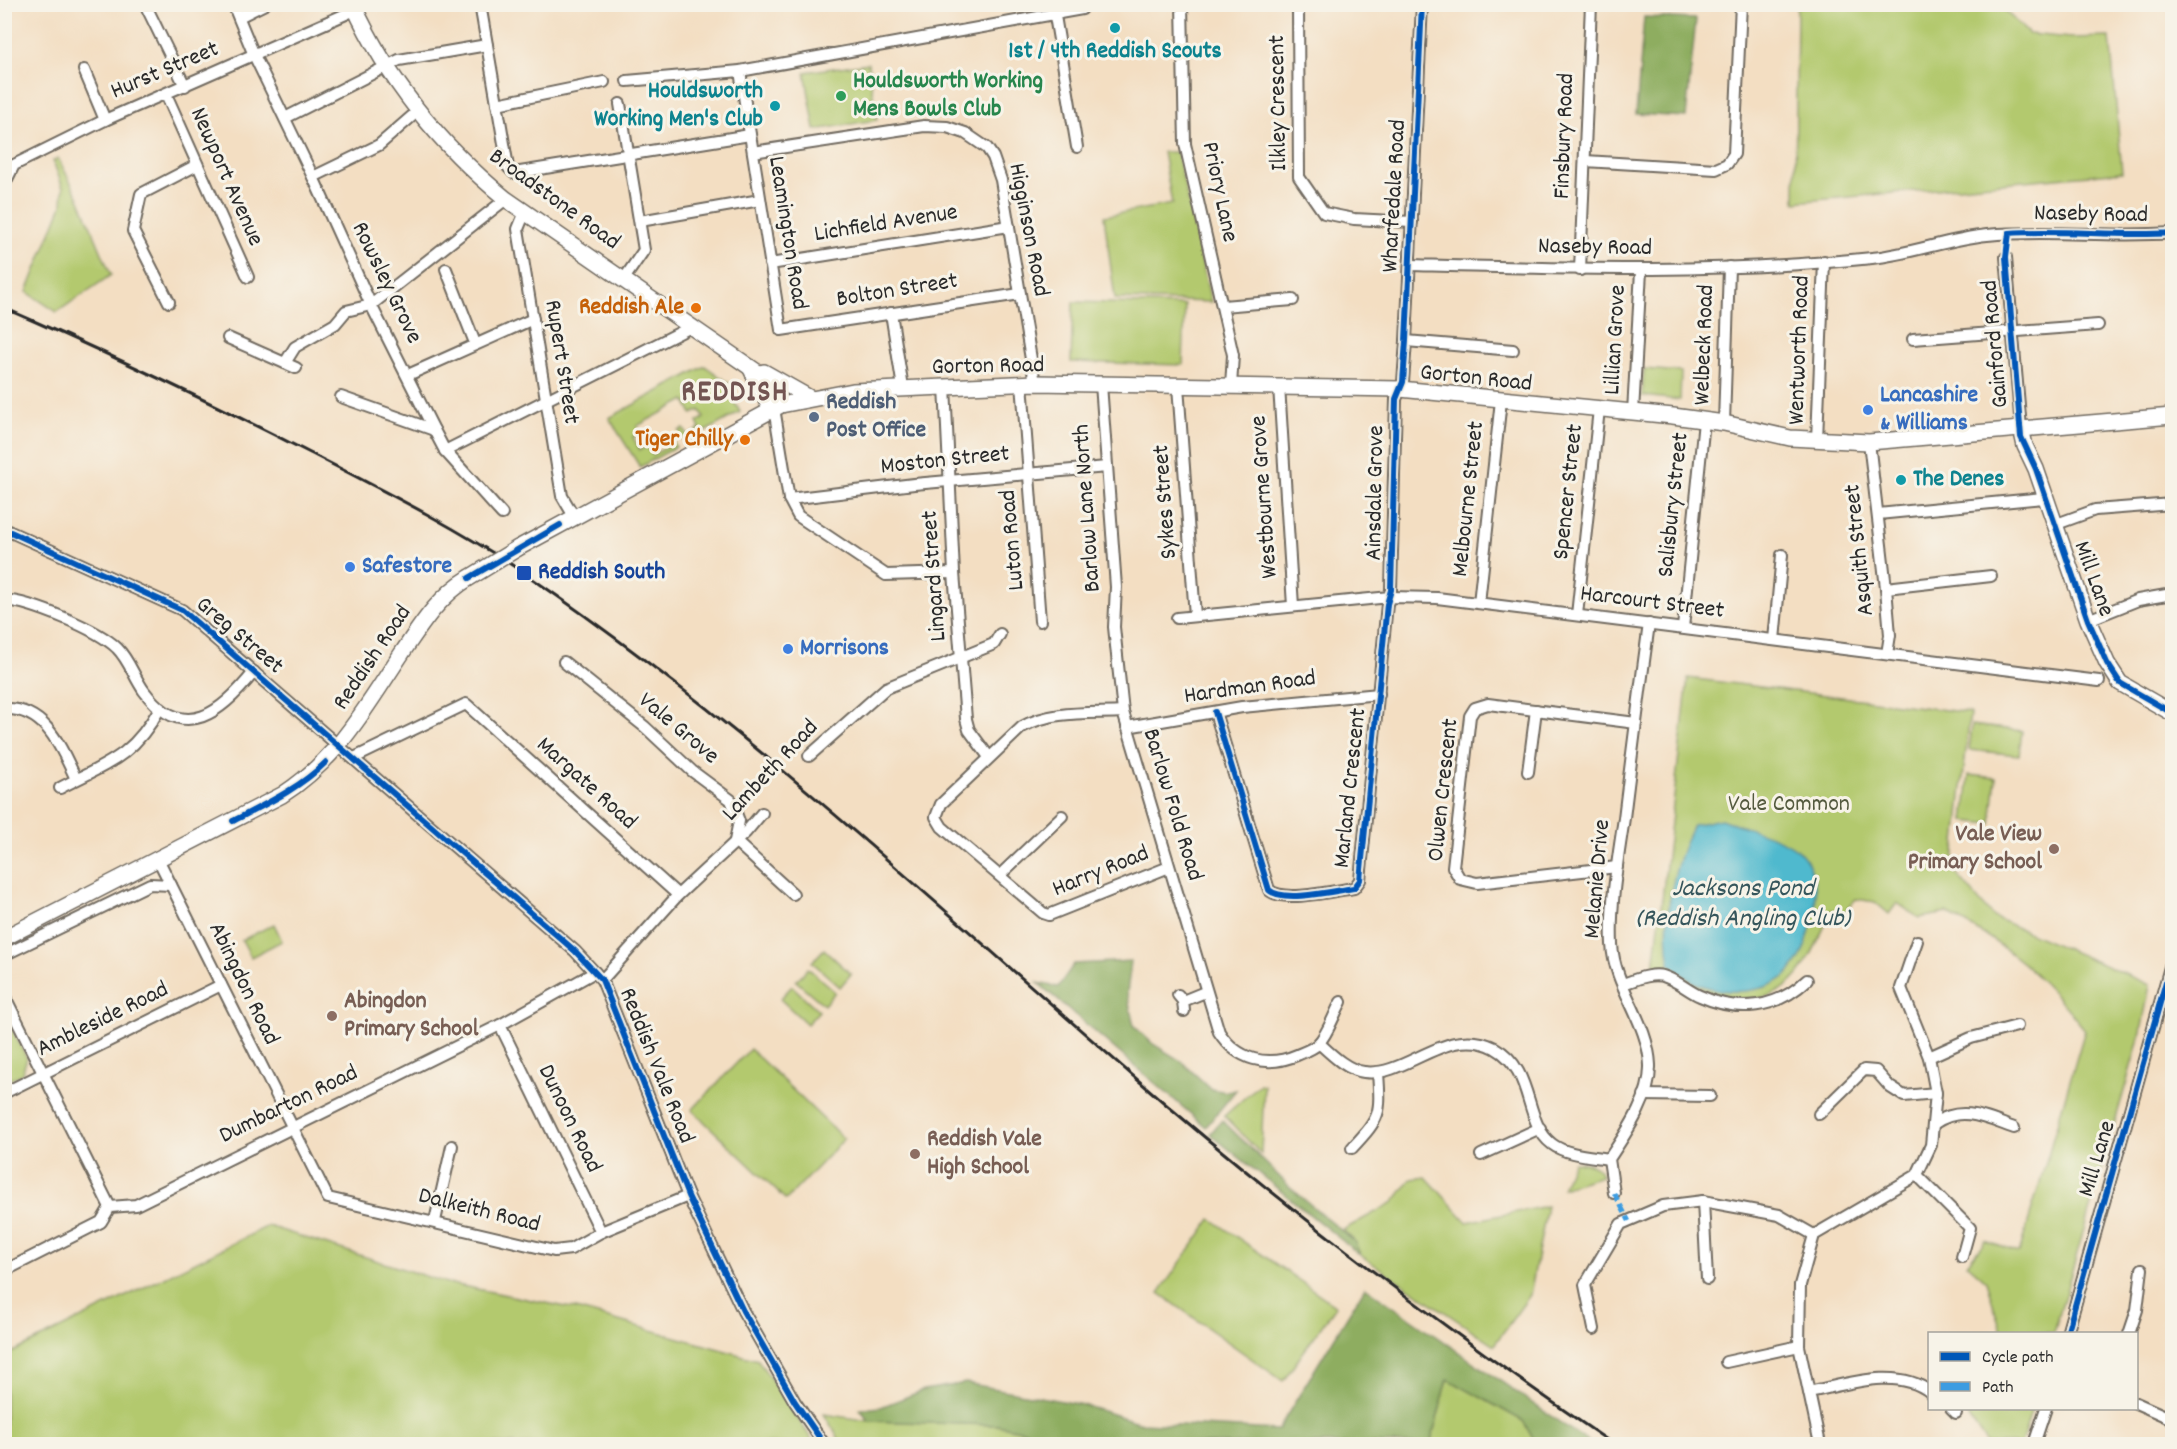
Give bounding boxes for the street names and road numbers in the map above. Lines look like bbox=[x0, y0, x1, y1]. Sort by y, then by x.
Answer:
street label: Hurst Street bbox=[106, 33, 224, 109]
street label: Ilkley Crescent bbox=[1261, 35, 1297, 171]
street label: Finsbury Road bbox=[1546, 72, 1584, 200]
street label: Newport Avenue bbox=[180, 102, 272, 252]
street label: Wharfedale Road bbox=[1374, 119, 1416, 273]
street label: Priory Lane bbox=[1192, 139, 1246, 245]
street label: Broadstone Road bbox=[481, 141, 627, 259]
street label: Leamington Road bbox=[758, 154, 816, 312]
street label: Higginson Road bbox=[998, 160, 1058, 300]
street label: Lichfield Avenue bbox=[812, 196, 960, 252]
street label: Naseby Road bbox=[2034, 197, 2148, 233]
street label: Rowsley Grove bbox=[342, 216, 430, 350]
street label: Naseby Road bbox=[1538, 230, 1652, 266]
street label: Bolton Street bbox=[834, 265, 960, 317]
street label: Wentworth Road bbox=[1780, 275, 1820, 425]
street label: Gainford Road bbox=[1973, 278, 2019, 410]
street label: Lillian Grove bbox=[1596, 284, 1636, 396]
street label: Welbeck Road bbox=[1686, 284, 1724, 406]
street label: Rupert Street bbox=[534, 297, 588, 427]
street label: Gorton Road bbox=[931, 349, 1045, 385]
street label: Gorton Road bbox=[1418, 356, 1534, 402]
street label: Westbourne Grove bbox=[1242, 414, 1288, 580]
street label: Melbourne Street bbox=[1444, 419, 1494, 578]
street label: Spencer Street bbox=[1545, 422, 1593, 562]
street label: Barlow Lane North bbox=[1065, 423, 1111, 593]
street label: Ainsdale Grove bbox=[1358, 425, 1394, 561]
street label: Salisbury Street bbox=[1650, 431, 1699, 579]
street label: Moston Street bbox=[879, 437, 1011, 485]
street label: Sykes Street bbox=[1145, 443, 1187, 560]
street label: Asquith Street bbox=[1836, 482, 1884, 618]
street label: Luton Road bbox=[992, 488, 1034, 592]
street label: Lingard Street bbox=[913, 509, 957, 643]
street label: Mill Lane bbox=[2064, 536, 2122, 622]
street label: Harcourt Street bbox=[1578, 577, 1726, 629]
street label: Greg Street bbox=[188, 589, 291, 683]
street label: Reddish Road bbox=[325, 598, 421, 718]
street label: Hardman Road bbox=[1182, 662, 1318, 714]
street label: Vale Grove bbox=[630, 685, 726, 773]
street label: Marland Crescent bbox=[1326, 706, 1376, 870]
street label: Lambeth Road bbox=[715, 712, 827, 830]
street label: Olwen Crescent bbox=[1420, 717, 1468, 863]
street label: Barlow Fold Road bbox=[1133, 725, 1211, 885]
street label: Margate Road bbox=[528, 729, 644, 839]
street label: Melanie Drive bbox=[1576, 818, 1620, 940]
street label: Harry Road bbox=[1048, 837, 1154, 907]
street label: Abingdon Road bbox=[199, 917, 287, 1051]
street label: Ambleside Road bbox=[31, 973, 175, 1067]
street label: Reddish Vale Road bbox=[609, 983, 703, 1149]
street label: Dumbarton Road bbox=[214, 1057, 364, 1153]
street label: Dunoon Road bbox=[528, 1059, 610, 1179]
street label: Mill Lane bbox=[2070, 1117, 2126, 1201]
street label: Dalkeith Road bbox=[415, 1179, 543, 1243]

